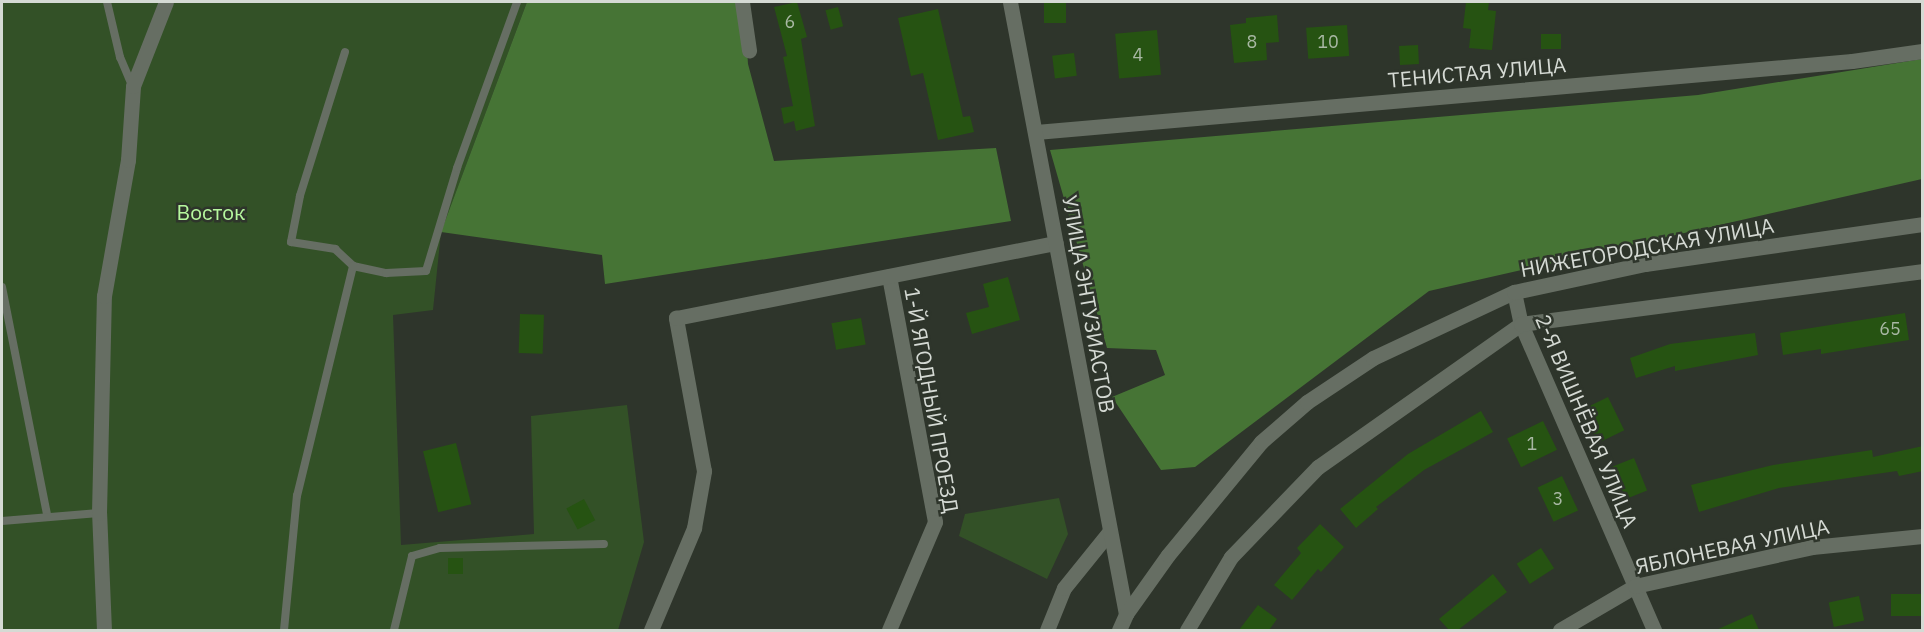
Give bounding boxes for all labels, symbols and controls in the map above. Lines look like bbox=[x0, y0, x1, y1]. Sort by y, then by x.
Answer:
house number: 6 bbox=[785, 11, 795, 33]
house number: 8 bbox=[1247, 31, 1257, 53]
house number: 10 bbox=[1317, 31, 1339, 53]
house number: 4 bbox=[1133, 44, 1143, 66]
street label: ТЕНИСТАЯ УЛИЦА bbox=[1387, 52, 1567, 92]
street label: УЛИЦА ЭНТУЗИАСТОВ bbox=[1057, 193, 1121, 415]
park label: Восток bbox=[176, 199, 246, 225]
street label: НИЖЕГОРОДСКАЯ УЛИЦА bbox=[1518, 212, 1776, 282]
street label: 1-Й ЯГОДНЫЙ ПРОЕЗД bbox=[900, 285, 964, 515]
street label: 2-Я ВИШНЁВАЯ УЛИЦА bbox=[1531, 310, 1643, 532]
house number: 65 bbox=[1879, 318, 1901, 340]
house number: 1 bbox=[1527, 433, 1537, 455]
house number: 3 bbox=[1553, 488, 1563, 510]
street label: ЯБЛОНЕВАЯ УЛИЦА bbox=[1633, 513, 1831, 579]

